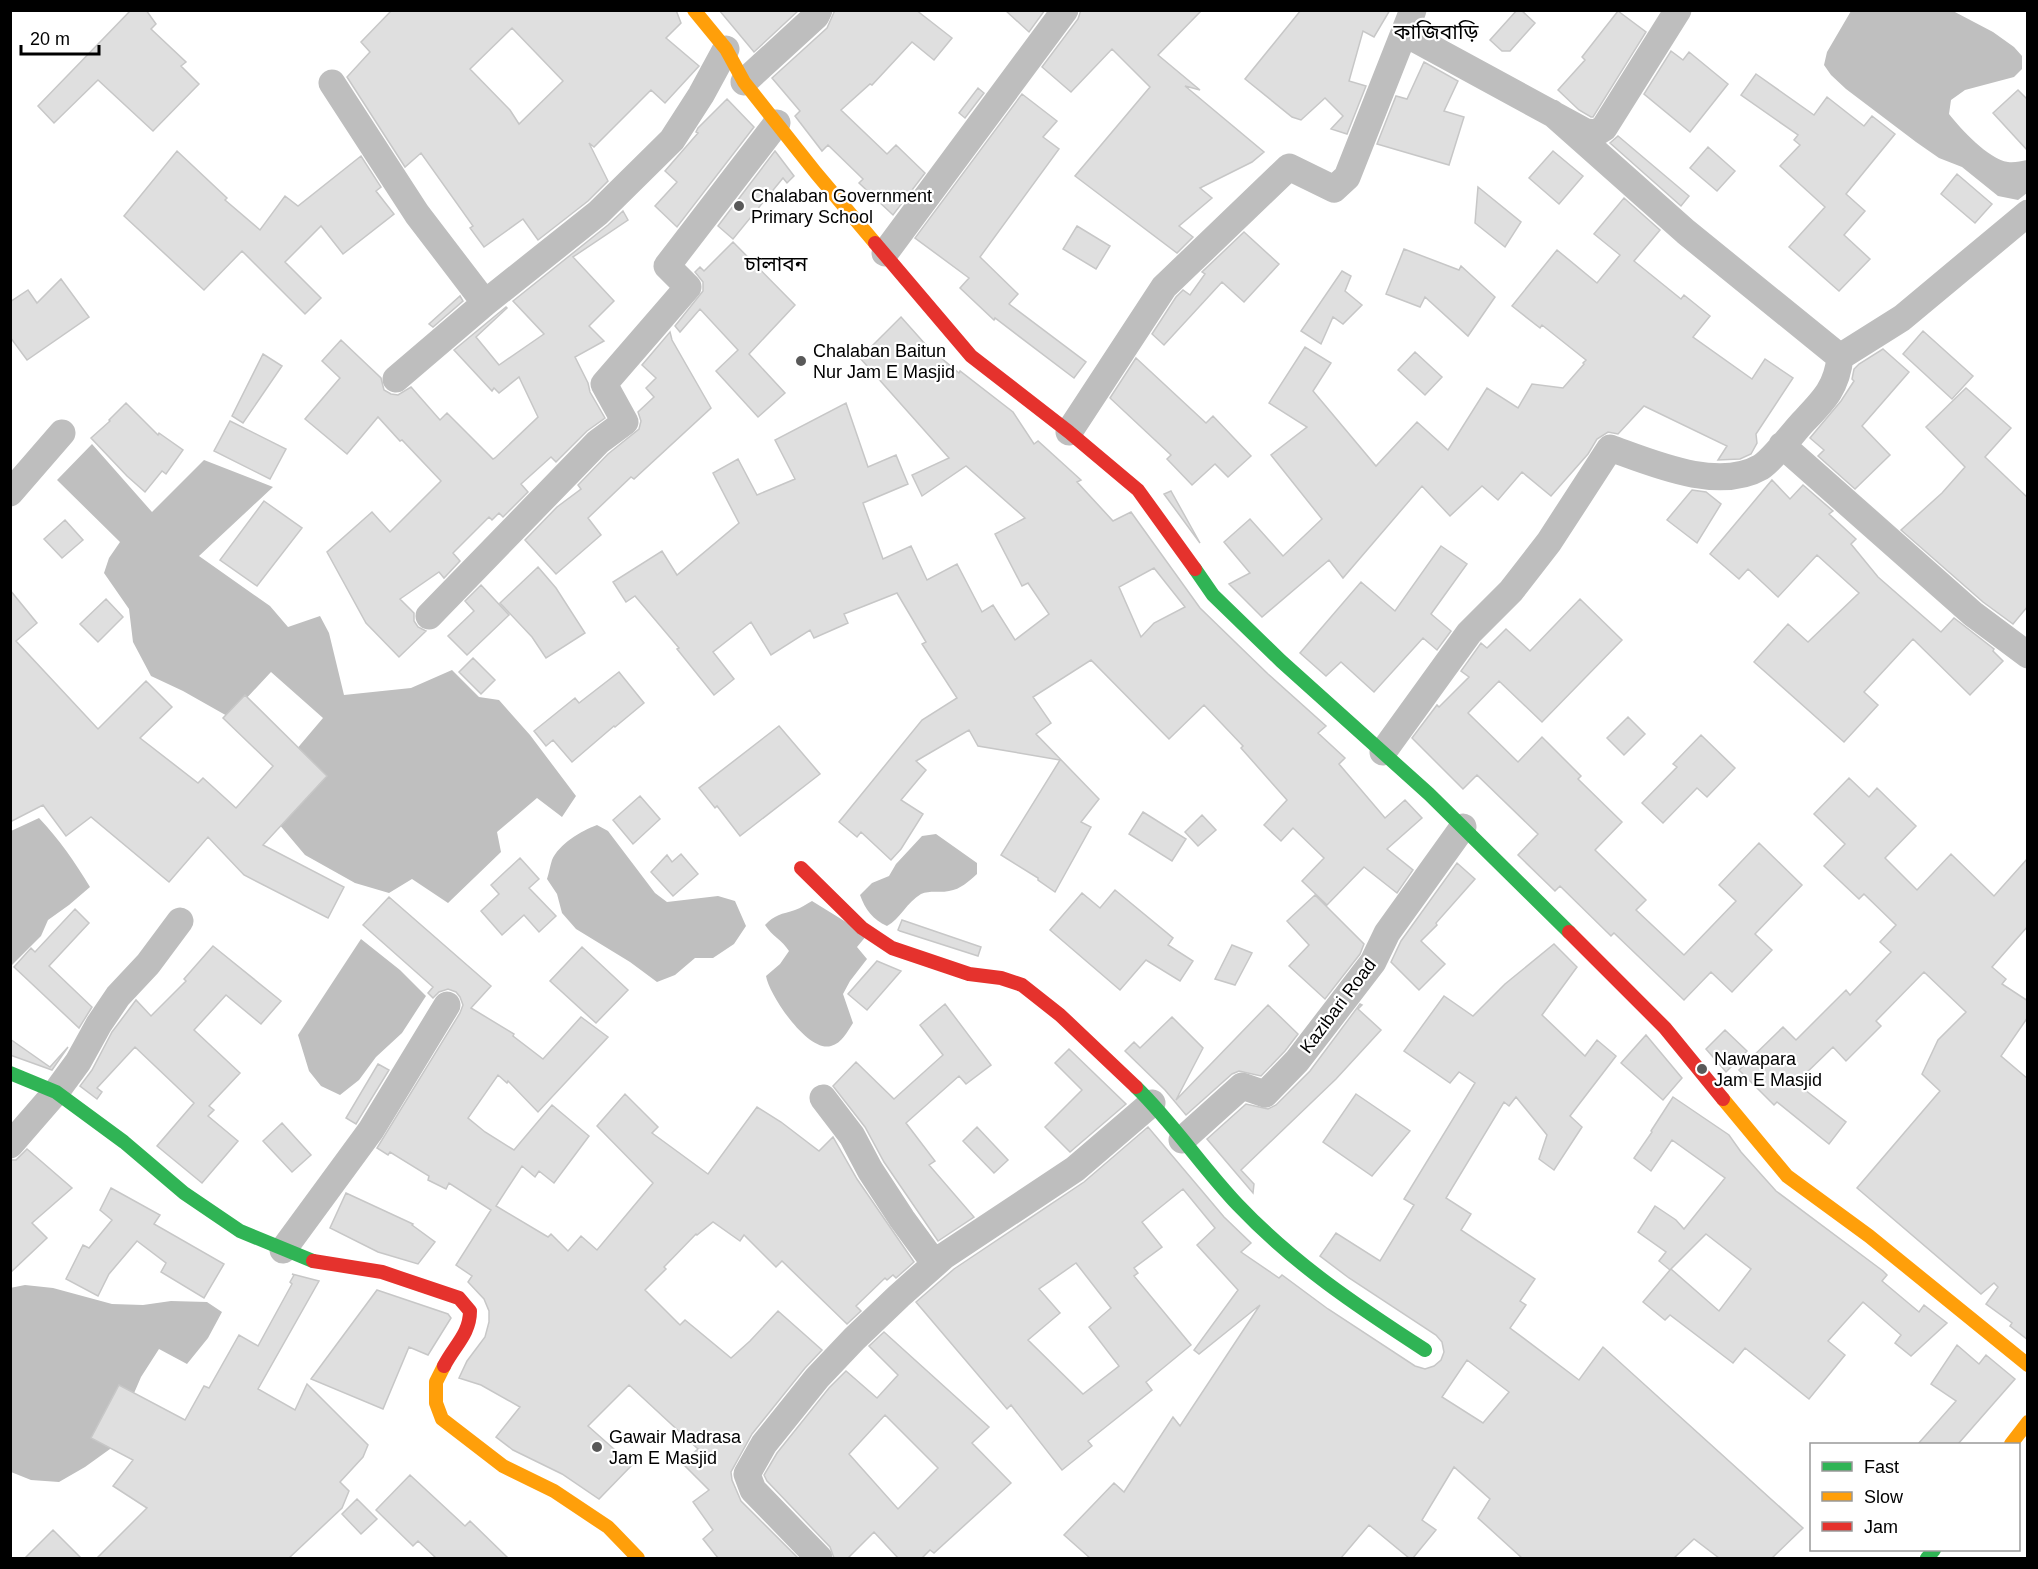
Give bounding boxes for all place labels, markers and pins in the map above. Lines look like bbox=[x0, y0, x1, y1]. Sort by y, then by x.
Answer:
place label: Chalaban Government Primary School bbox=[751, 186, 932, 227]
marker: Chalaban Government Primary School bbox=[732, 199, 746, 213]
place label: Chalaban Baitun Nur Jam E Masjid bbox=[813, 341, 955, 382]
marker: Chalaban Baitun Nur Jam E Masjid bbox=[794, 354, 808, 368]
place label: Nawapara Jam E Masjid bbox=[1714, 1049, 1822, 1090]
marker: Nawapara Jam E Masjid bbox=[1695, 1062, 1709, 1076]
place label: Gawair Madrasa Jam E Masjid bbox=[609, 1427, 742, 1468]
marker: Gawair Madrasa Jam E Masjid bbox=[590, 1440, 604, 1454]

